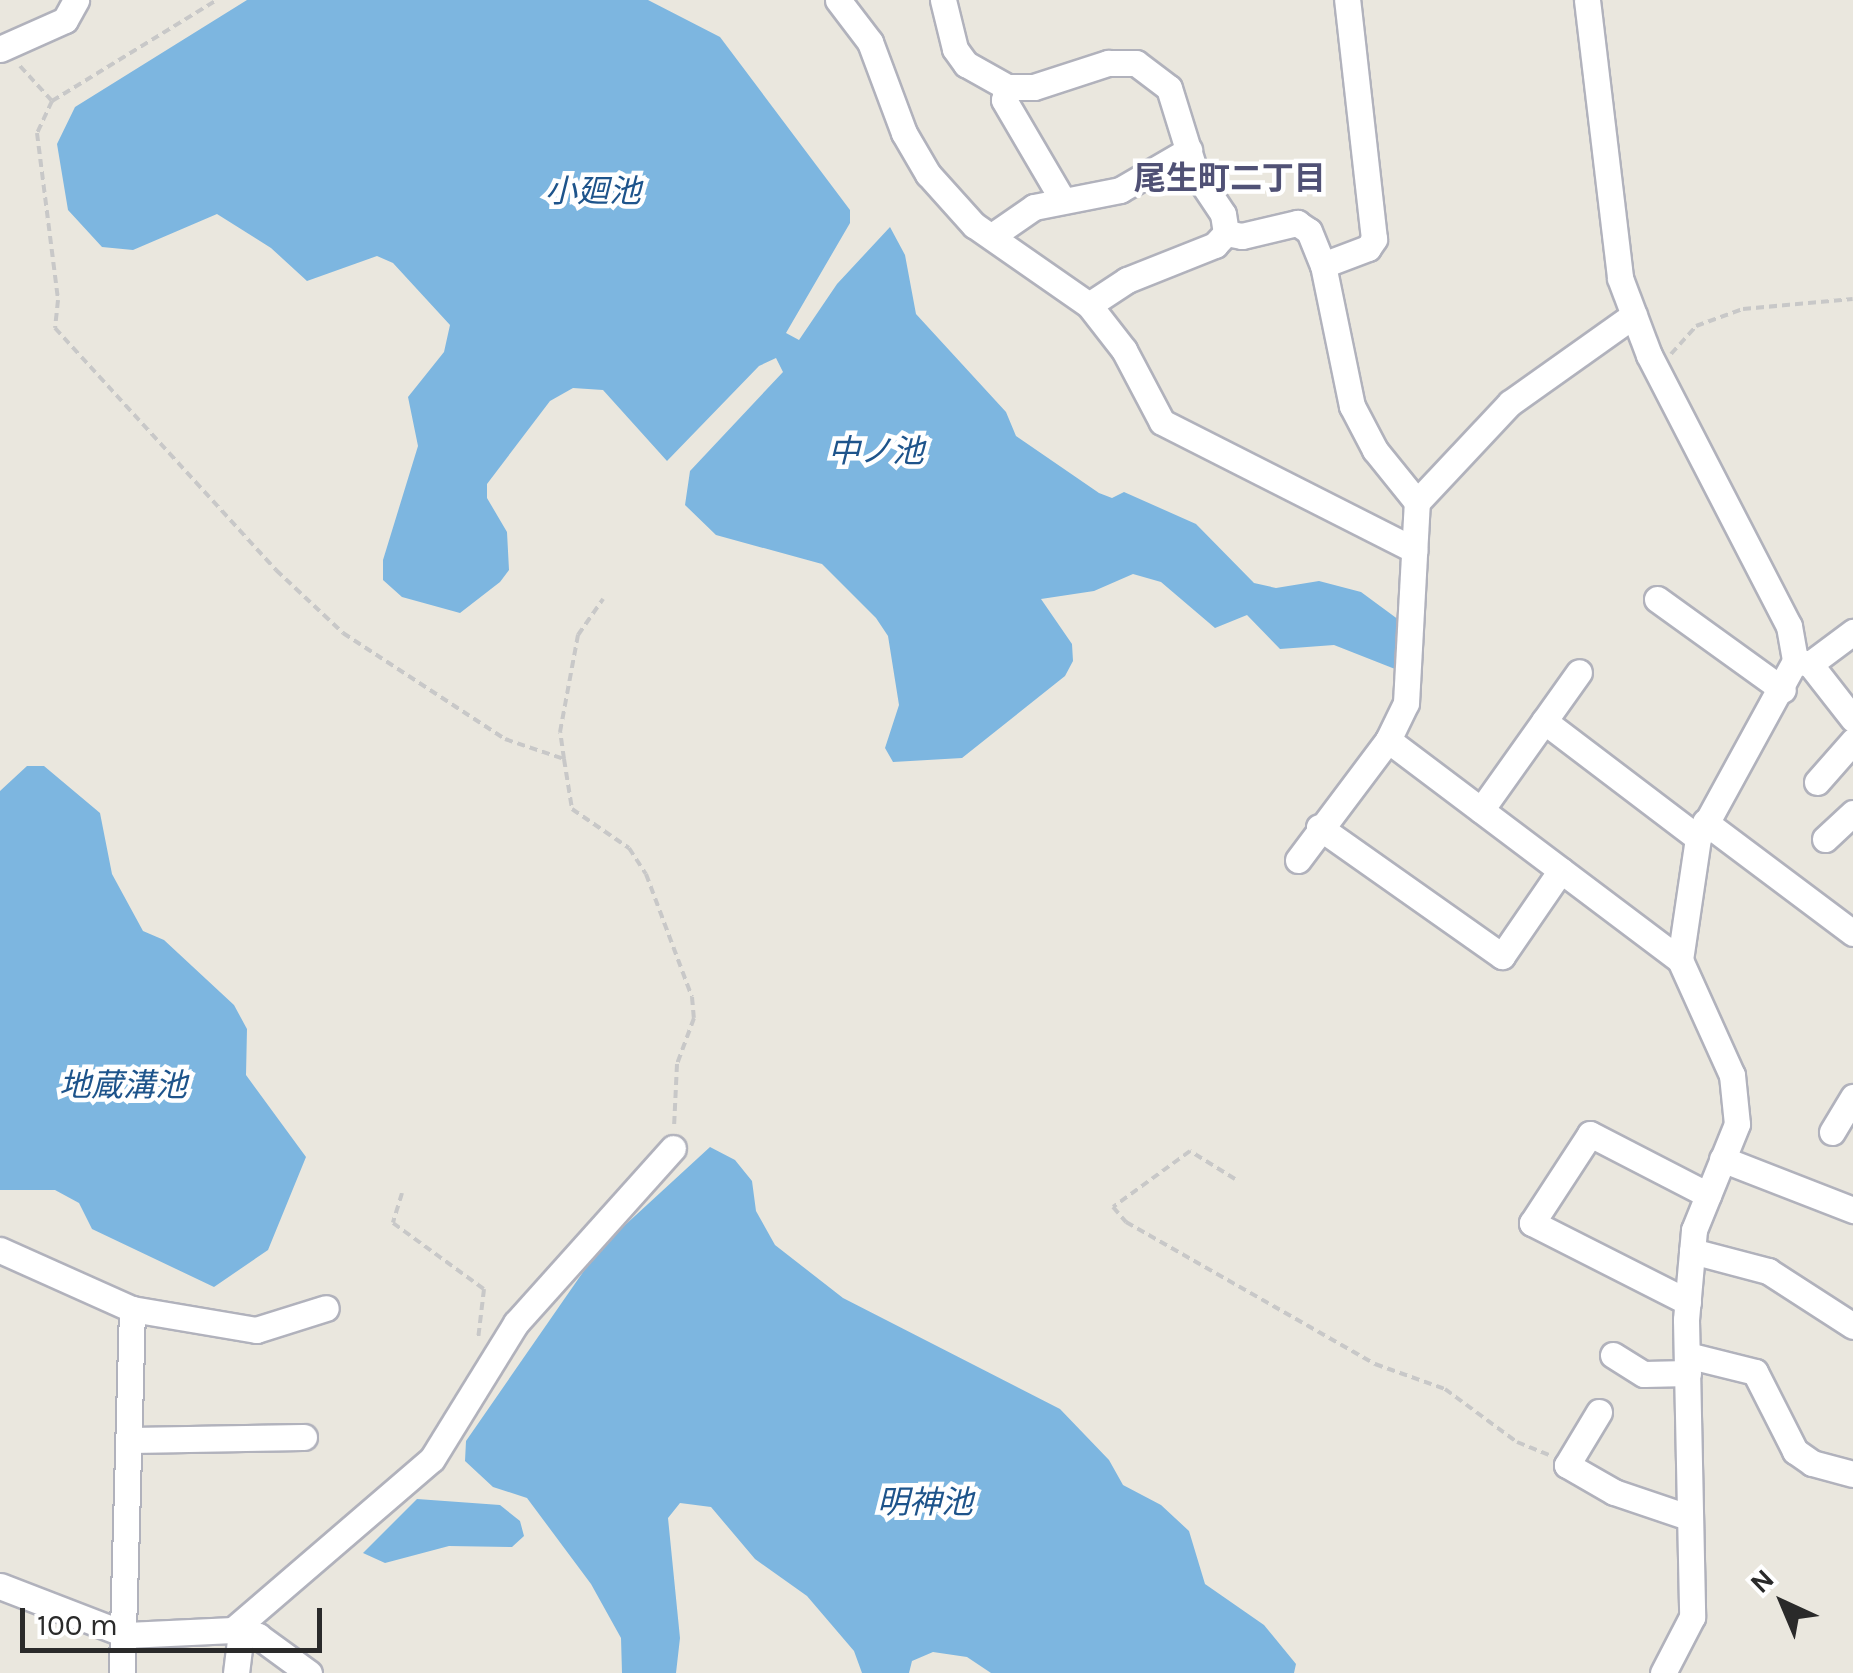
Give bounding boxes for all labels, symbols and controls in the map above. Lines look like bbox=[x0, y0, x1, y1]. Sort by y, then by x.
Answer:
district label: 尾生町二丁目 bbox=[1134, 160, 1326, 198]
water label: 小廻池 bbox=[545, 173, 641, 211]
water label: 中ノ池 bbox=[828, 433, 924, 471]
water label: 地蔵溝池 bbox=[59, 1067, 187, 1105]
water label: 明神池 bbox=[877, 1484, 973, 1522]
north arrow bbox=[1733, 1553, 1833, 1653]
text: N bbox=[1743, 1562, 1780, 1600]
scale bar bbox=[25, 1588, 328, 1650]
text: 100 m bbox=[37, 1607, 118, 1643]

